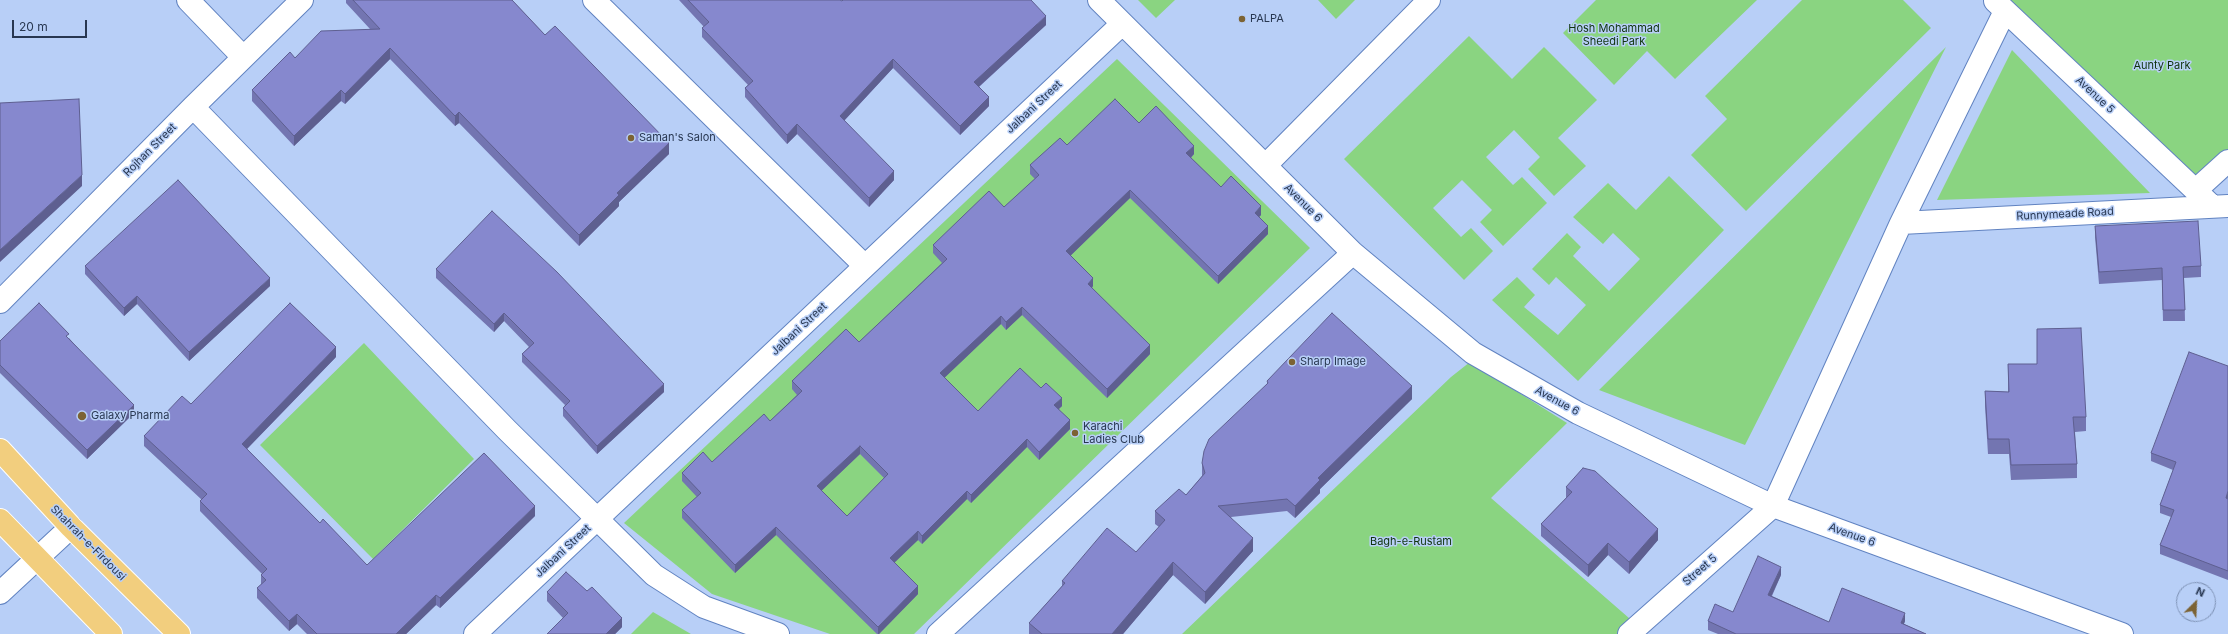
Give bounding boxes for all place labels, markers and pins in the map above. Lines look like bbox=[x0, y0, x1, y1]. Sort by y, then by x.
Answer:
place label: PALPA bbox=[1250, 12, 1284, 26]
marker: PALPA bbox=[1237, 14, 1247, 24]
place label: Saman's Salon bbox=[639, 131, 716, 145]
marker: Saman's Salon bbox=[626, 133, 636, 143]
place label: Sharp Image bbox=[1300, 355, 1366, 369]
marker: Sharp Image bbox=[1287, 357, 1297, 367]
place label: Galaxy Pharma bbox=[91, 409, 169, 423]
marker: Galaxy Pharma bbox=[76, 410, 88, 422]
place label: Karachi Ladies Club bbox=[1083, 420, 1144, 446]
marker: Karachi Ladies Club bbox=[1070, 428, 1080, 438]

